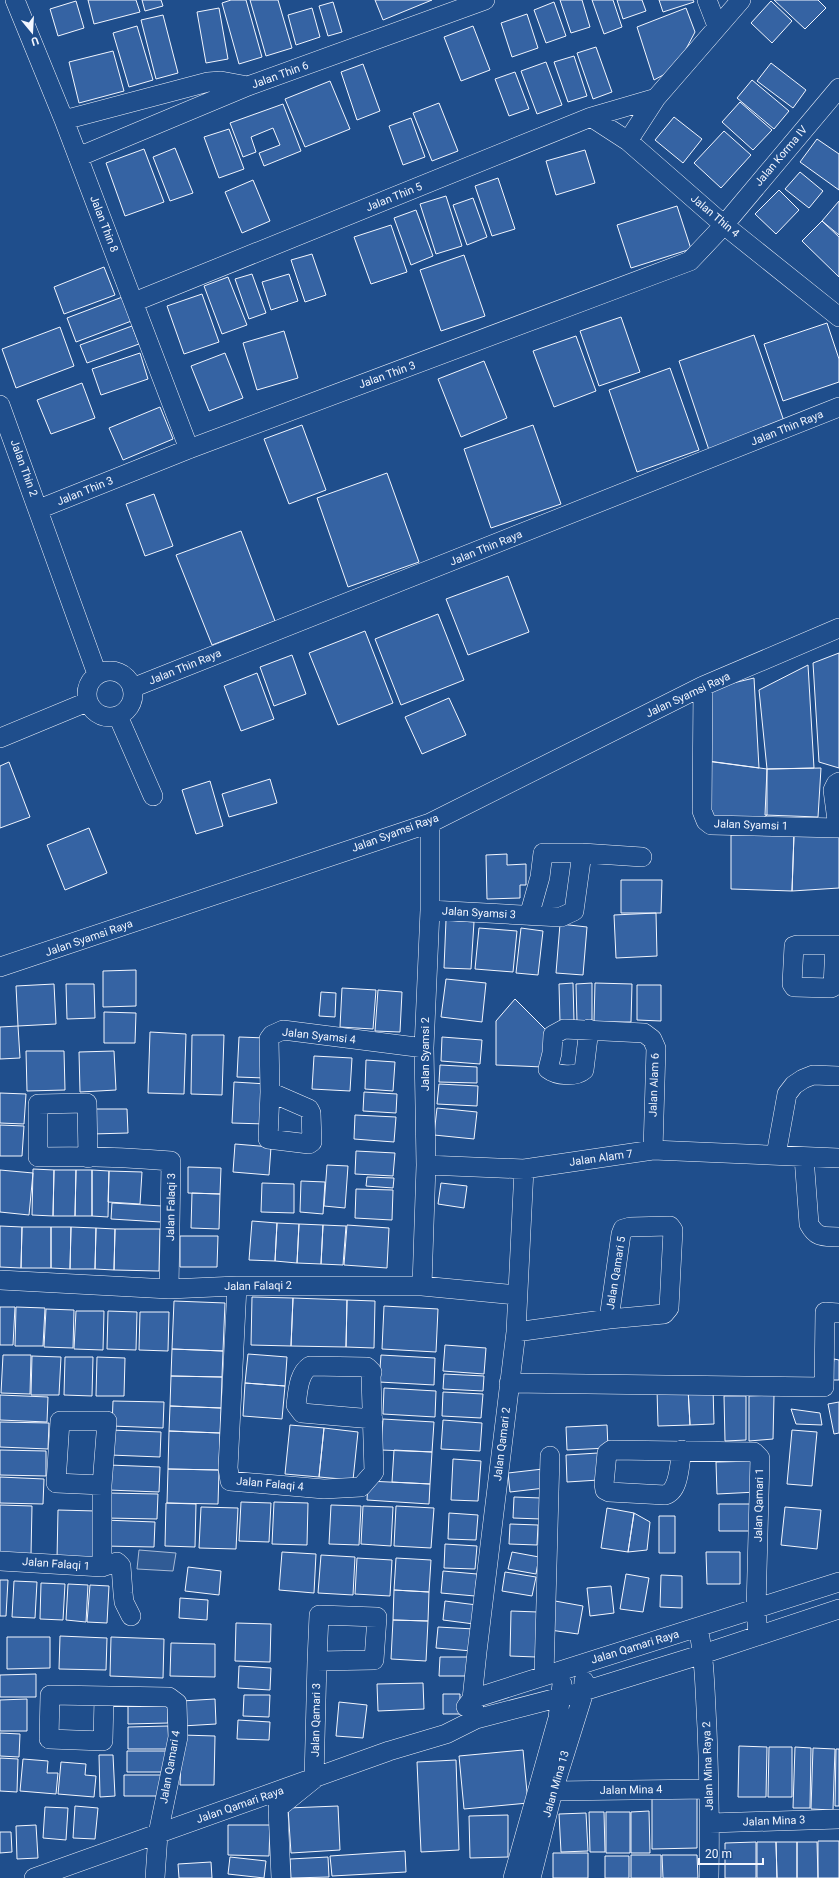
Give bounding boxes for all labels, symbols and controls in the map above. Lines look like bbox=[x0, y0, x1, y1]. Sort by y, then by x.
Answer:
north arrow bbox=[12, 12, 52, 52]
text: U bbox=[29, 34, 40, 48]
street label: Jalan Thin 6 bbox=[250, 59, 310, 91]
street label: Jalan Korma IV bbox=[752, 123, 810, 189]
street label: Jalan Thin 5 bbox=[364, 180, 424, 214]
street label: Jalan Thin 4 bbox=[688, 192, 742, 240]
street label: Jalan Thin 8 bbox=[87, 194, 121, 254]
street label: Jalan Thin 3 bbox=[357, 359, 417, 391]
street label: Jalan Thin Raya bbox=[749, 408, 825, 448]
street label: Jalan Thin 2 bbox=[8, 438, 40, 498]
street label: Jalan Thin 3 bbox=[55, 474, 115, 508]
street label: Jalan Thin Raya bbox=[448, 528, 524, 568]
street label: Jalan Thin Raya bbox=[147, 647, 223, 687]
street label: Jalan Syamsi Raya bbox=[644, 670, 732, 720]
street label: Jalan Syamsi Raya bbox=[350, 811, 440, 855]
street label: Jalan Syamsi 1 bbox=[714, 817, 788, 833]
street label: Jalan Syamsi 3 bbox=[442, 905, 516, 921]
street label: Jalan Syamsi Raya bbox=[44, 917, 134, 959]
street label: Jalan Syamsi 2 bbox=[419, 1017, 432, 1091]
street label: Jalan Syamsi 4 bbox=[281, 1026, 357, 1046]
street label: Jalan Alam 6 bbox=[646, 1053, 662, 1117]
street label: Jalan Alam 7 bbox=[568, 1147, 634, 1169]
street label: Jalan Falaqi 3 bbox=[164, 1173, 178, 1241]
street label: Jalan Qamari 5 bbox=[604, 1235, 628, 1311]
street label: Jalan Falaqi 2 bbox=[224, 1279, 292, 1293]
street label: Jalan Qamari 2 bbox=[491, 1406, 513, 1482]
street label: Jalan Qamari 1 bbox=[752, 1468, 766, 1542]
street label: Jalan Falaqi 4 bbox=[236, 1475, 304, 1493]
street label: Jalan Falaqi 1 bbox=[22, 1555, 90, 1573]
street label: Jalan Qamari Raya bbox=[589, 1627, 681, 1667]
street label: Jalan Qamari 3 bbox=[309, 1683, 323, 1757]
street label: Jalan Mina Raya 2 bbox=[700, 1721, 716, 1811]
street label: Jalan Qamari 4 bbox=[157, 1729, 183, 1805]
street label: Jalan Mina 13 bbox=[540, 1749, 572, 1819]
street label: Jalan Mina 4 bbox=[600, 1783, 662, 1797]
street label: Jalan Qamari Raya bbox=[195, 1784, 285, 1826]
street label: Jalan Mina 3 bbox=[742, 1813, 806, 1829]
scale bar bbox=[699, 1840, 763, 1866]
text: 20 m bbox=[705, 1847, 732, 1861]

